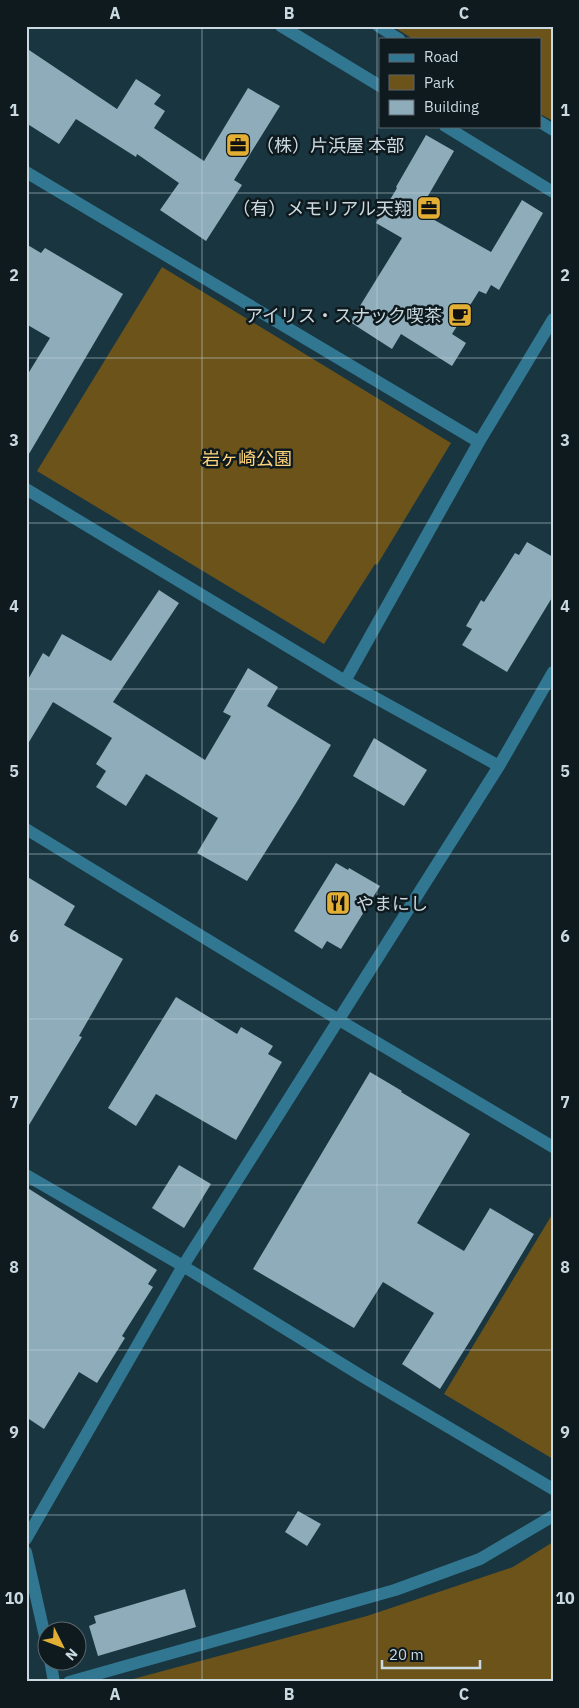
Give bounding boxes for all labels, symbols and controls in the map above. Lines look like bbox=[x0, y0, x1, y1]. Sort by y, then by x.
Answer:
text: A bbox=[110, 3, 121, 23]
text: B bbox=[284, 3, 295, 23]
text: C bbox=[459, 3, 469, 23]
legend bbox=[379, 38, 542, 128]
text: Road bbox=[424, 47, 459, 66]
text: Park bbox=[424, 73, 454, 92]
text: Building bbox=[424, 97, 479, 116]
text: 1 bbox=[9, 100, 19, 120]
text: 1 bbox=[560, 100, 570, 120]
office icon: （株）片浜屋 本部 bbox=[225, 132, 251, 158]
place label: （株）片浜屋 本部 bbox=[256, 134, 404, 157]
office icon: （有）メモリアル天翔 bbox=[416, 195, 442, 221]
place label: （有）メモリアル天翔 bbox=[232, 197, 412, 220]
text: 2 bbox=[9, 265, 19, 285]
text: 2 bbox=[560, 265, 570, 285]
cafe icon: アイリス・スナック喫茶 bbox=[447, 302, 473, 328]
place label: アイリス・スナック喫茶 bbox=[245, 304, 442, 327]
text: 3 bbox=[9, 430, 19, 450]
text: 3 bbox=[560, 430, 570, 450]
park label: 岩ヶ崎公園 bbox=[202, 447, 292, 470]
text: 4 bbox=[9, 596, 19, 616]
text: 4 bbox=[560, 596, 570, 616]
text: 5 bbox=[9, 761, 19, 781]
text: 5 bbox=[560, 761, 570, 781]
restaurant icon: やまにし bbox=[325, 890, 351, 916]
place label: やまにし bbox=[356, 892, 428, 915]
text: 6 bbox=[9, 926, 19, 946]
text: 6 bbox=[560, 926, 570, 946]
text: 7 bbox=[9, 1092, 19, 1112]
text: 7 bbox=[560, 1092, 570, 1112]
text: 8 bbox=[9, 1257, 19, 1277]
text: 8 bbox=[560, 1257, 570, 1277]
text: 9 bbox=[9, 1422, 19, 1442]
text: 9 bbox=[560, 1422, 570, 1442]
text: 10 bbox=[4, 1588, 24, 1608]
text: 10 bbox=[555, 1588, 575, 1608]
north arrow bbox=[38, 1620, 88, 1670]
scale bar bbox=[382, 1638, 479, 1670]
text: N bbox=[62, 1645, 82, 1664]
text: 20 m bbox=[389, 1645, 424, 1664]
text: A bbox=[110, 1684, 121, 1704]
text: B bbox=[284, 1684, 295, 1704]
text: C bbox=[459, 1684, 469, 1704]

